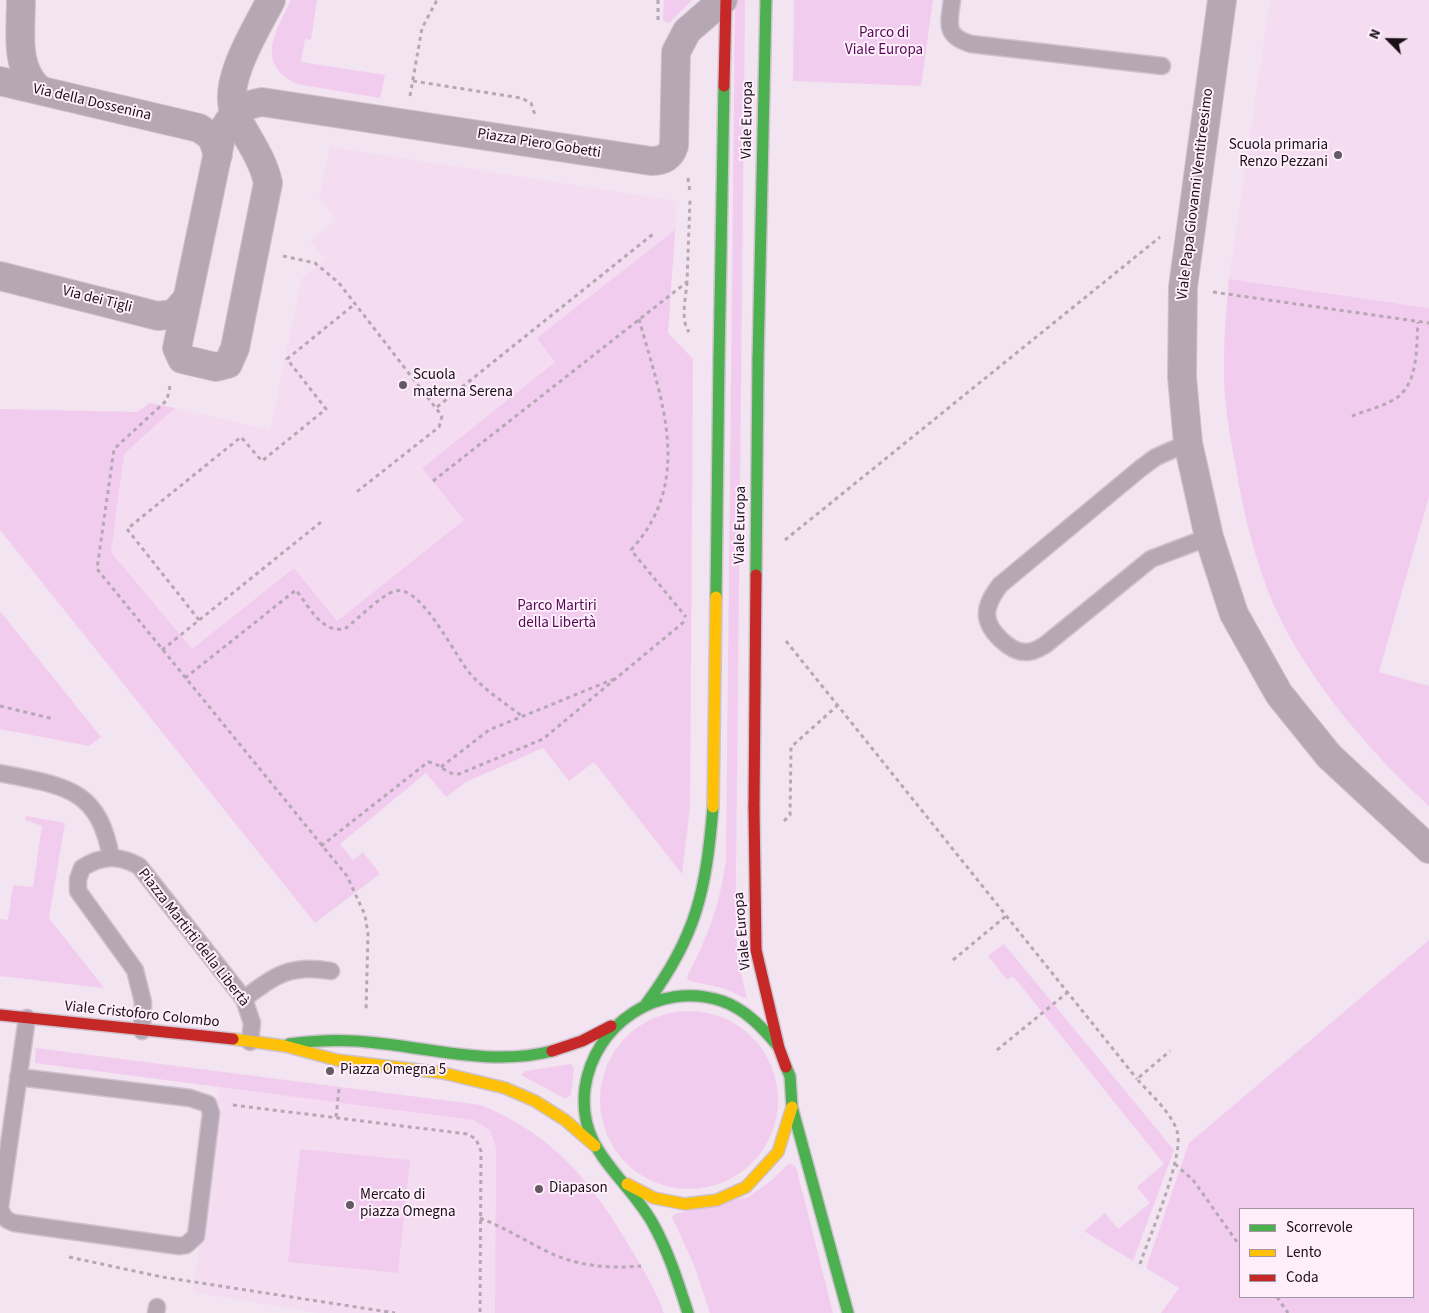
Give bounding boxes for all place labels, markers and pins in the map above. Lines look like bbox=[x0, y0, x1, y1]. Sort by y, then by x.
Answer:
place label: Scuola primaria Renzo Pezzani bbox=[1229, 137, 1328, 172]
marker: Scuola primaria Renzo Pezzani bbox=[1332, 149, 1344, 161]
place label: Scuola materna Serena bbox=[413, 367, 513, 402]
marker: Scuola materna Serena bbox=[397, 379, 409, 391]
place label: Piazza Omegna 5 bbox=[340, 1062, 446, 1080]
marker: Piazza Omegna 5 bbox=[324, 1065, 336, 1077]
place label: Diapason bbox=[549, 1180, 608, 1198]
marker: Diapason bbox=[533, 1183, 545, 1195]
place label: Mercato di piazza Omegna bbox=[360, 1187, 456, 1222]
marker: Mercato di piazza Omegna bbox=[344, 1199, 356, 1211]

